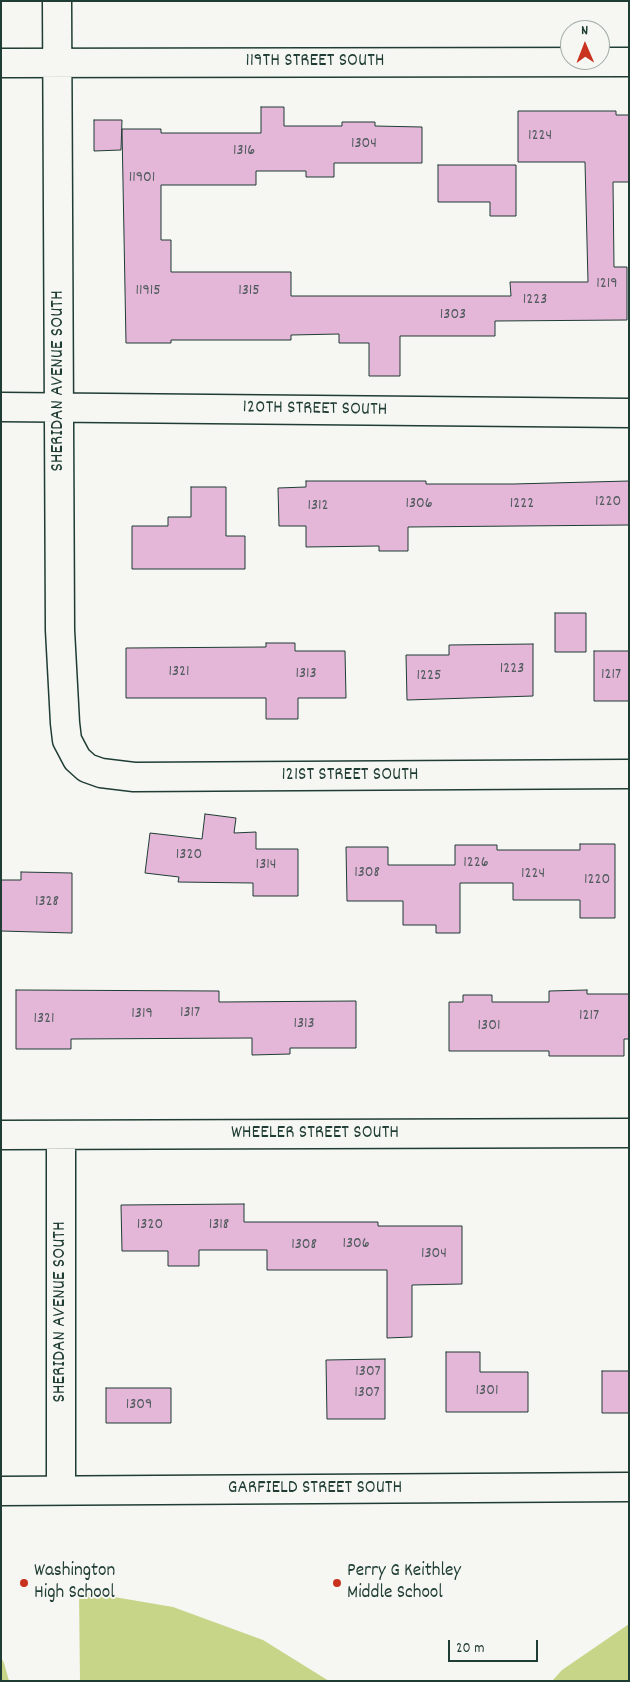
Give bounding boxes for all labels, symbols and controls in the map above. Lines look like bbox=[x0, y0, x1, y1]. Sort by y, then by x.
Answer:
north arrow bbox=[560, 20, 610, 70]
text: N bbox=[581, 21, 588, 41]
street label: 119TH STREET SOUTH bbox=[246, 51, 384, 73]
house number: 1224 bbox=[528, 127, 552, 147]
house number: 1304 bbox=[351, 135, 377, 155]
house number: 1316 bbox=[233, 142, 255, 162]
house number: 11901 bbox=[129, 169, 155, 189]
house number: 1219 bbox=[596, 275, 618, 295]
house number: 11915 bbox=[135, 282, 161, 302]
house number: 1315 bbox=[238, 282, 260, 302]
street label: SHERIDAN AVENUE SOUTH bbox=[48, 290, 70, 472]
house number: 1223 bbox=[523, 291, 547, 311]
house number: 1303 bbox=[440, 306, 466, 326]
street label: 120TH STREET SOUTH bbox=[242, 397, 388, 423]
house number: 1220 bbox=[595, 493, 621, 513]
house number: 1306 bbox=[405, 495, 433, 515]
house number: 1222 bbox=[510, 495, 534, 515]
house number: 1312 bbox=[307, 497, 329, 517]
house number: 1223 bbox=[500, 660, 524, 680]
house number: 1321 bbox=[168, 663, 190, 683]
house number: 1313 bbox=[295, 665, 317, 685]
house number: 1217 bbox=[601, 666, 621, 686]
house number: 1225 bbox=[417, 667, 441, 687]
street label: 121ST STREET SOUTH bbox=[281, 765, 419, 787]
house number: 1320 bbox=[176, 846, 202, 866]
house number: 1226 bbox=[463, 854, 489, 874]
house number: 1314 bbox=[256, 856, 276, 876]
house number: 1308 bbox=[354, 864, 380, 884]
house number: 1224 bbox=[521, 865, 545, 885]
house number: 1220 bbox=[584, 871, 610, 891]
house number: 1328 bbox=[35, 893, 59, 913]
house number: 1317 bbox=[180, 1004, 200, 1024]
house number: 1319 bbox=[131, 1005, 153, 1025]
house number: 1217 bbox=[579, 1007, 599, 1027]
house number: 1321 bbox=[33, 1010, 55, 1030]
house number: 1313 bbox=[293, 1015, 315, 1035]
house number: 1301 bbox=[478, 1017, 500, 1037]
street label: WHEELER STREET SOUTH bbox=[231, 1123, 399, 1145]
house number: 1320 bbox=[137, 1216, 163, 1236]
house number: 1318 bbox=[209, 1216, 229, 1236]
street label: SHERIDAN AVENUE SOUTH bbox=[50, 1221, 72, 1403]
house number: 1306 bbox=[342, 1235, 370, 1255]
house number: 1308 bbox=[291, 1236, 317, 1256]
house number: 1304 bbox=[421, 1245, 447, 1265]
house number: 1307 bbox=[355, 1363, 381, 1383]
house number: 1301 bbox=[476, 1382, 498, 1402]
house number: 1307 bbox=[354, 1384, 380, 1404]
house number: 1309 bbox=[126, 1396, 152, 1416]
street label: GARFIELD STREET SOUTH bbox=[228, 1478, 402, 1500]
place label: Washington High School bbox=[34, 1561, 115, 1605]
place label: Perry G Keithley Middle School bbox=[347, 1561, 461, 1605]
marker: Washington High School bbox=[18, 1577, 30, 1589]
marker: Perry G Keithley Middle School bbox=[331, 1577, 343, 1589]
scale bar bbox=[450, 1630, 540, 1662]
text: 20 m bbox=[456, 1638, 484, 1660]

